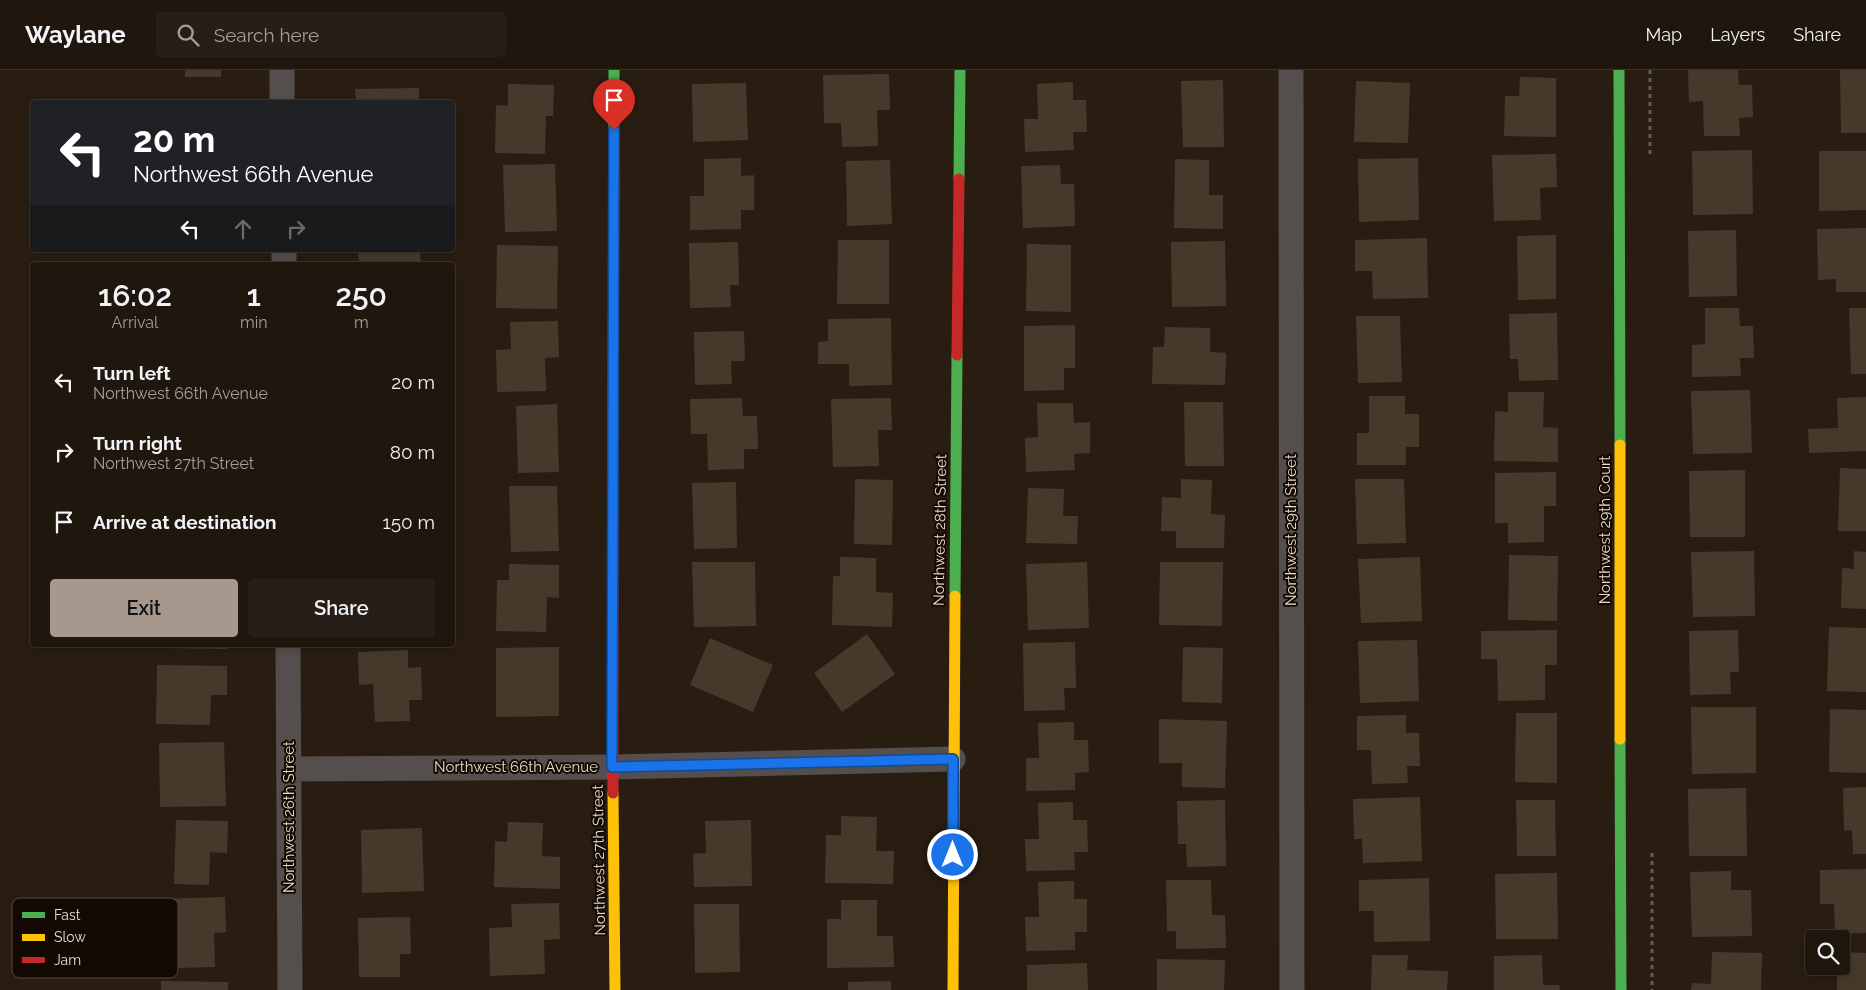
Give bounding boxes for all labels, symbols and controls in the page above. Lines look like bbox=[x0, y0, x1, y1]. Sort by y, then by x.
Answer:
search box bbox=[156, 12, 506, 57]
text: Waylane bbox=[25, 20, 126, 49]
icon: search bbox=[174, 21, 202, 49]
text: Search here bbox=[214, 24, 319, 46]
text: Map bbox=[1646, 24, 1682, 45]
text: Layers bbox=[1710, 24, 1765, 45]
text: Share bbox=[1793, 24, 1841, 45]
pin bbox=[593, 79, 635, 130]
icon: arrive bbox=[600, 86, 628, 114]
text: 20 m bbox=[133, 119, 215, 160]
icon: left bbox=[50, 120, 115, 185]
text: Northwest 66th Avenue bbox=[133, 161, 373, 187]
icon: left bbox=[176, 215, 204, 243]
icon: ahead bbox=[229, 215, 257, 243]
icon: right bbox=[282, 215, 310, 243]
text: 16:02 bbox=[98, 278, 172, 313]
text: 1 bbox=[247, 278, 261, 313]
text: 250 bbox=[336, 278, 387, 313]
text: Arrival bbox=[112, 313, 158, 332]
text: min bbox=[240, 313, 268, 332]
text: m bbox=[354, 313, 369, 332]
text: Turn left bbox=[93, 362, 170, 384]
icon: left bbox=[50, 368, 78, 396]
text: 20 m bbox=[391, 371, 435, 393]
text: Northwest 66th Avenue bbox=[93, 384, 268, 403]
text: Turn right bbox=[93, 432, 182, 454]
icon: right bbox=[50, 438, 78, 466]
text: 80 m bbox=[390, 441, 435, 463]
text: Northwest 27th Street bbox=[93, 454, 254, 473]
street label: Northwest 28th Street bbox=[930, 454, 950, 606]
street label: Northwest 29th Street bbox=[1282, 454, 1300, 606]
street label: Northwest 29th Court bbox=[1596, 456, 1614, 604]
icon: arrive bbox=[50, 508, 78, 536]
text: Arrive at destination bbox=[93, 511, 277, 533]
text: 150 m bbox=[383, 511, 435, 533]
button: Exit bbox=[50, 579, 238, 637]
button: Share bbox=[248, 579, 435, 637]
street label: Northwest 26th Street bbox=[280, 741, 298, 893]
street label: Northwest 66th Avenue bbox=[434, 758, 598, 776]
street label: Northwest 27th Street bbox=[589, 784, 609, 936]
position arrow bbox=[926, 828, 978, 880]
legend bbox=[12, 898, 178, 978]
text: Fast bbox=[54, 907, 81, 923]
text: Slow bbox=[54, 929, 86, 945]
map controls bbox=[1805, 930, 1850, 975]
button: search bbox=[1805, 930, 1850, 975]
text: Jam bbox=[54, 952, 81, 968]

